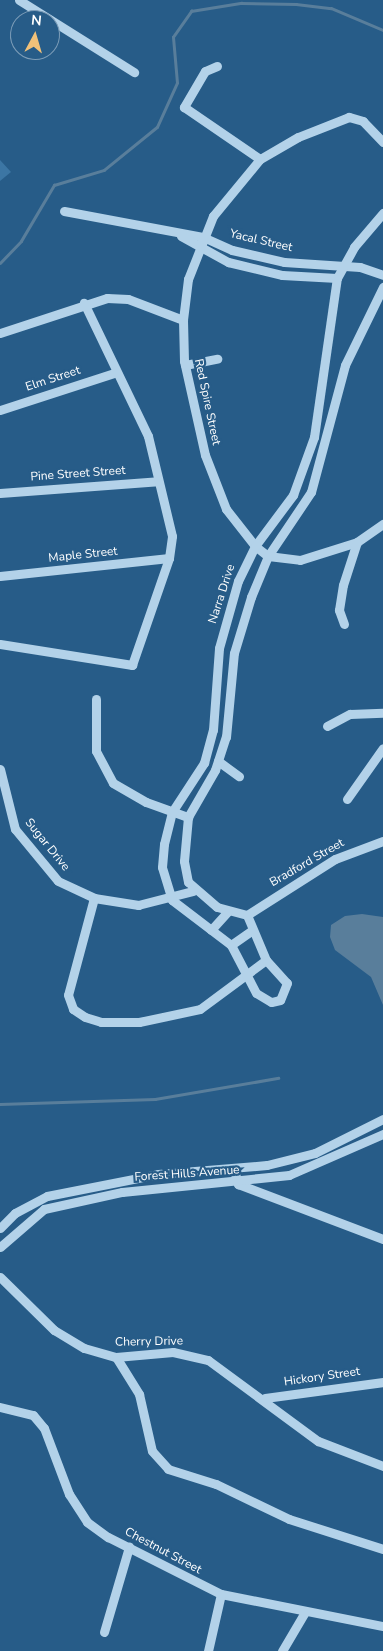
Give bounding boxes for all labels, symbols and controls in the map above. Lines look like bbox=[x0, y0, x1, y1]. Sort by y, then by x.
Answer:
north arrow bbox=[10, 10, 60, 60]
text: N bbox=[30, 11, 43, 31]
street label: Yacal Street bbox=[228, 227, 294, 255]
street label: Red Spire Street bbox=[191, 357, 223, 447]
street label: Elm Street bbox=[24, 363, 82, 395]
street label: Pine Street Street bbox=[30, 463, 126, 485]
street label: Maple Street bbox=[48, 544, 118, 566]
street label: Narra Drive bbox=[206, 562, 238, 626]
street label: Sugar Drive bbox=[21, 816, 73, 874]
street label: Bradford Street bbox=[267, 836, 347, 890]
street label: Forest Hills Avenue bbox=[134, 1163, 240, 1185]
street label: Cherry Drive bbox=[115, 1334, 183, 1350]
street label: Hickory Street bbox=[283, 1365, 361, 1389]
street label: Chestnut Street bbox=[122, 1525, 204, 1577]

